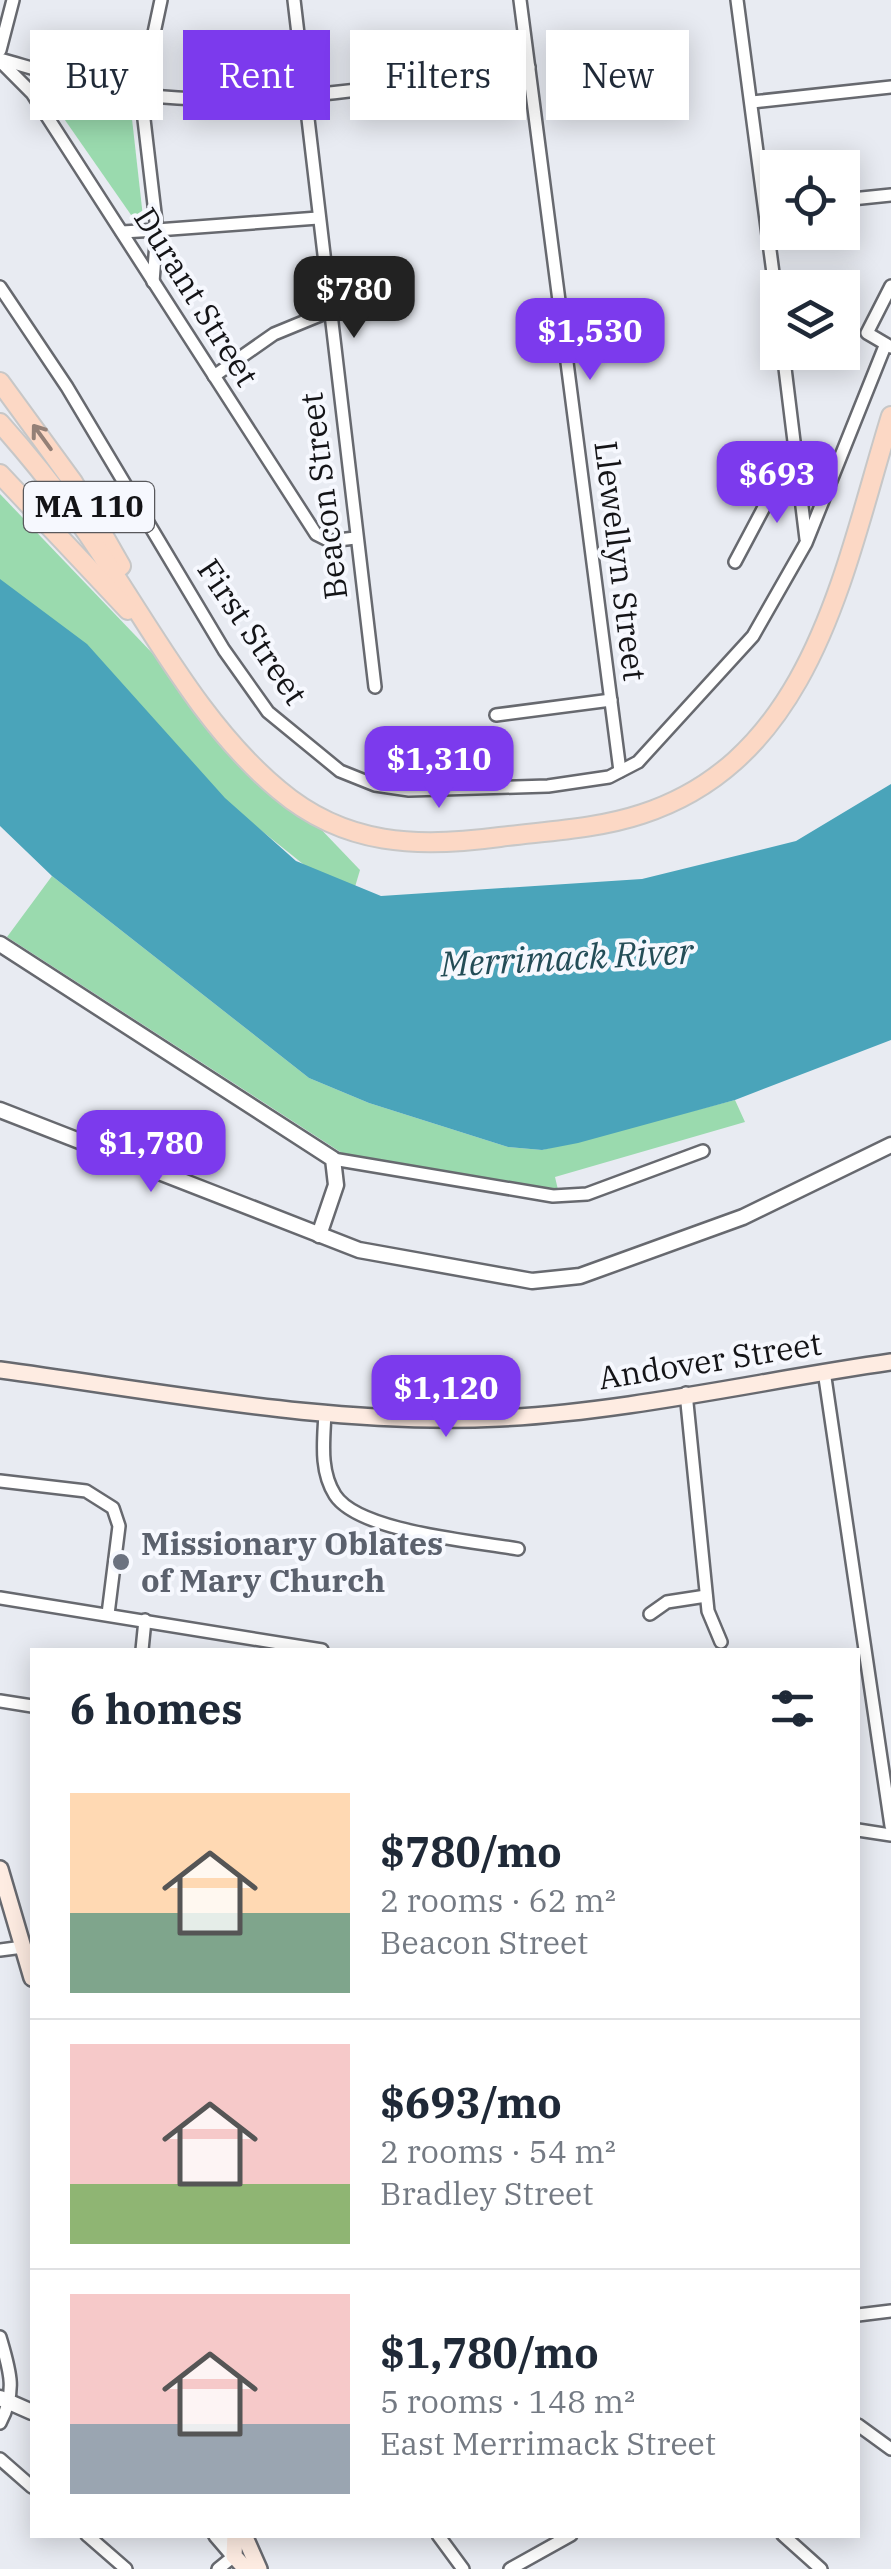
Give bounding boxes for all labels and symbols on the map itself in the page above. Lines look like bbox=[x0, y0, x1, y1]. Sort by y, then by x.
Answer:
street label: Durant Street bbox=[125, 199, 268, 394]
pin: $780 bbox=[295, 256, 413, 341]
pin: $1,530 bbox=[509, 298, 671, 383]
street label: Beacon Street bbox=[289, 390, 357, 602]
one-way arrow bbox=[32, 423, 53, 451]
street label: Llewellyn Street bbox=[585, 438, 657, 683]
pin: $693 bbox=[718, 441, 836, 526]
road number: MA 110 bbox=[24, 482, 154, 532]
street label: First Street bbox=[189, 550, 317, 713]
pin: $1,310 bbox=[358, 726, 520, 811]
water label: Merrimack River bbox=[438, 927, 696, 987]
pin: $1,780 bbox=[70, 1110, 232, 1195]
street label: Andover Street bbox=[595, 1322, 824, 1398]
pin: $1,120 bbox=[365, 1355, 527, 1440]
place label: Missionary Oblates of Mary Church bbox=[141, 1522, 443, 1601]
marker: Missionary Oblates of Mary Church bbox=[110, 1551, 132, 1573]

